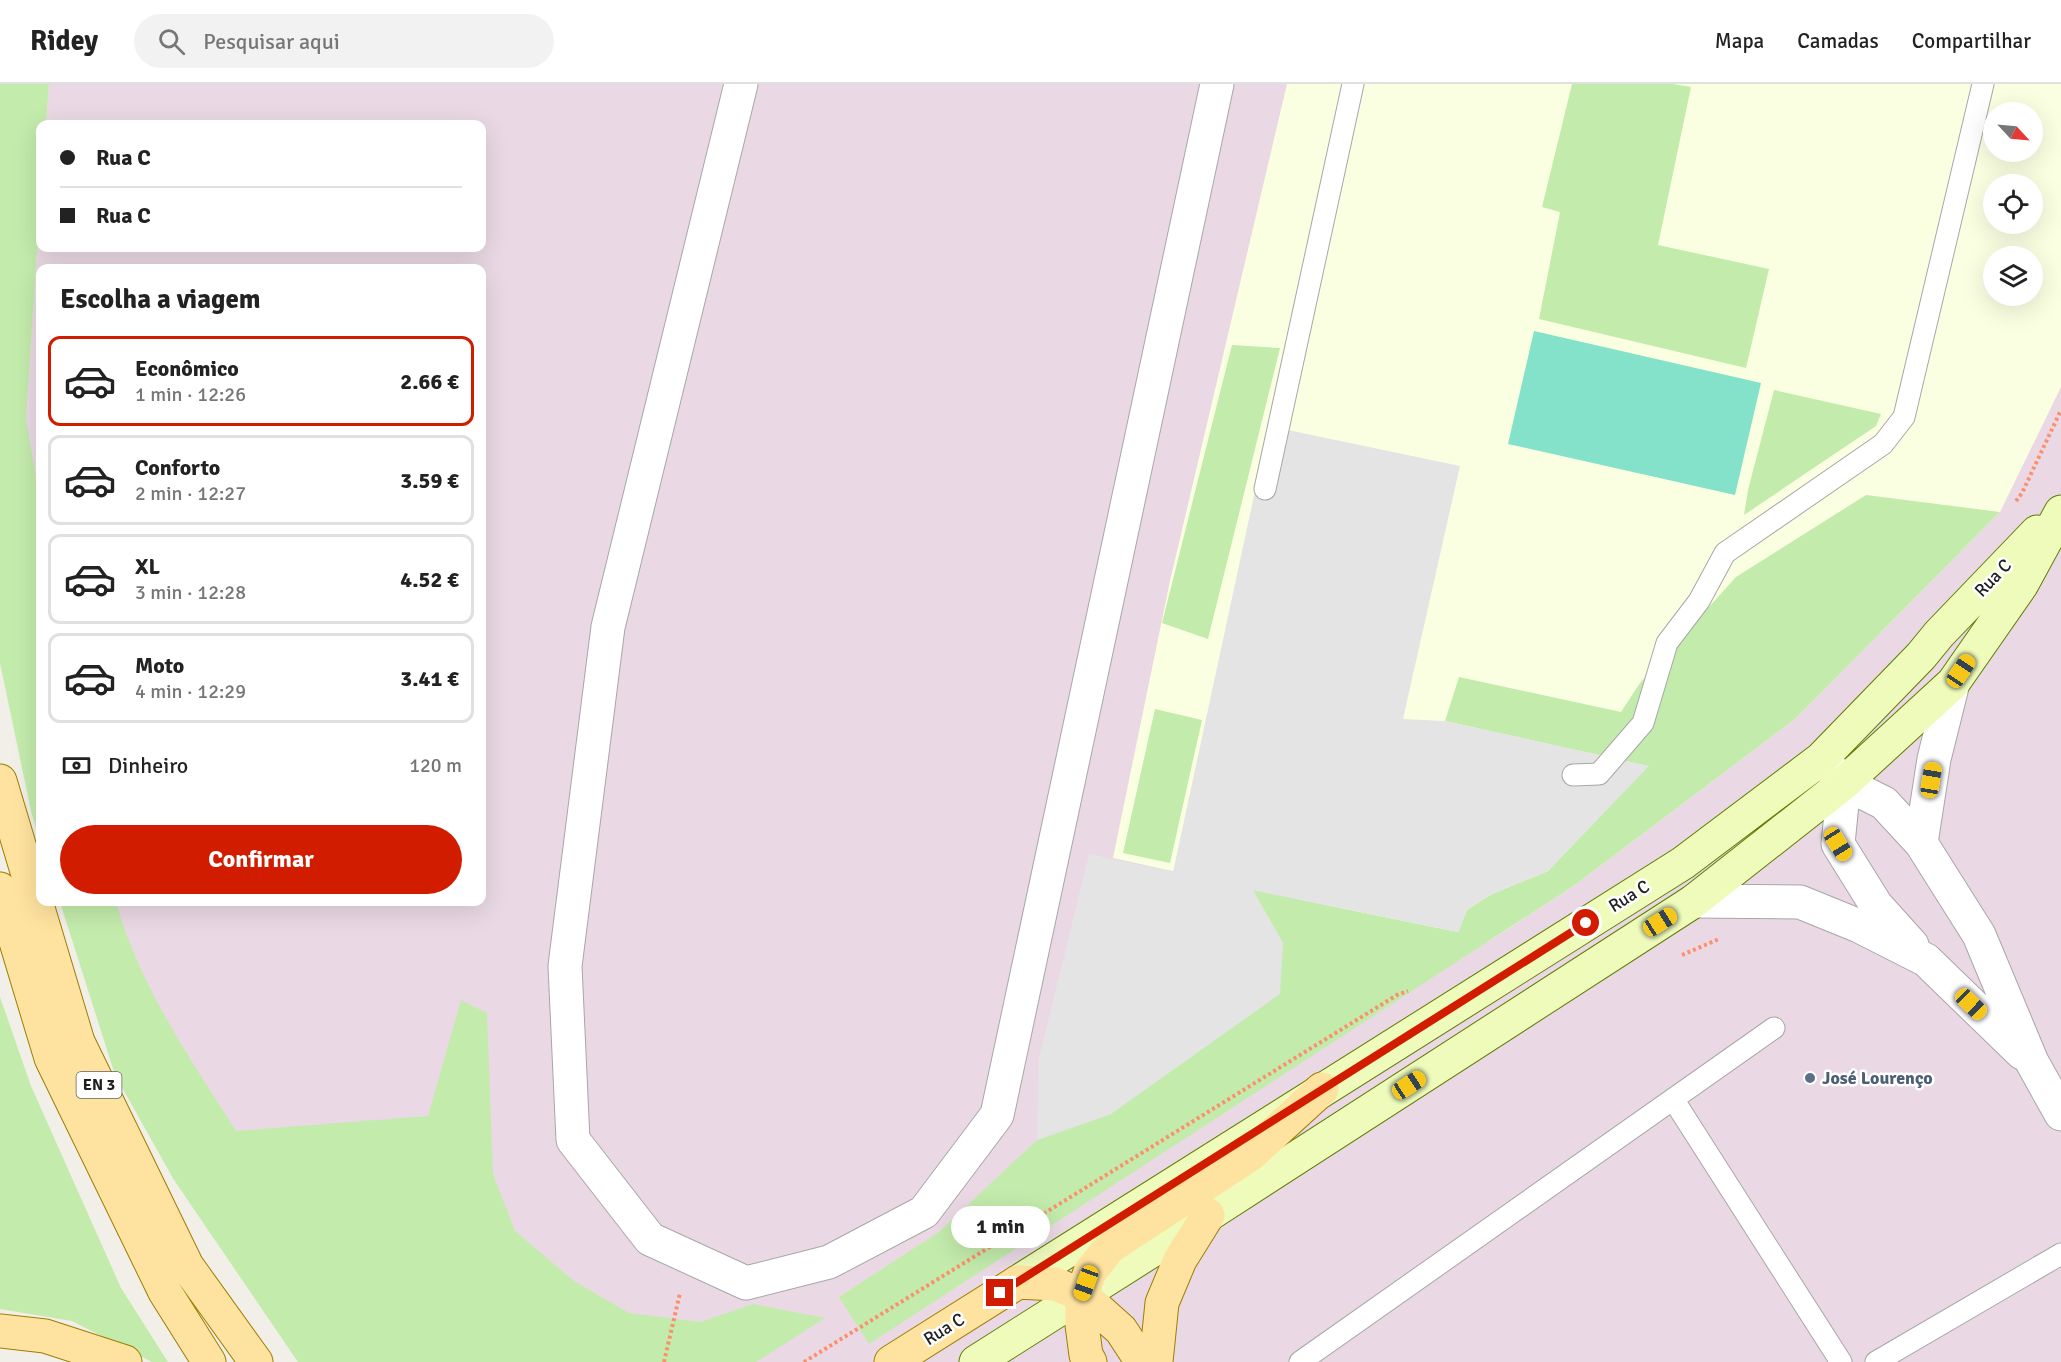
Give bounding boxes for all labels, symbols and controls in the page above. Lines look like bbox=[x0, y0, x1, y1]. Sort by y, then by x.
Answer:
search box bbox=[134, 14, 554, 68]
text: Ridey bbox=[30, 24, 98, 58]
icon: search bbox=[155, 25, 188, 58]
text: Pesquisar aqui bbox=[203, 28, 340, 55]
text: Mapa bbox=[1715, 28, 1764, 54]
text: Camadas bbox=[1797, 28, 1879, 54]
text: Compartilhar bbox=[1912, 28, 2031, 54]
north arrow bbox=[1983, 102, 2043, 162]
map controls bbox=[1983, 102, 2043, 306]
text: Rua C bbox=[96, 144, 151, 171]
button: locate bbox=[1983, 174, 2043, 234]
text: Rua C bbox=[96, 202, 151, 229]
button: layers bbox=[1983, 246, 2043, 306]
text: Escolha a viagem bbox=[60, 283, 261, 316]
icon: car bbox=[63, 354, 117, 408]
text: Econômico bbox=[135, 355, 239, 382]
text: 2.66 € bbox=[400, 368, 459, 395]
text: 1 min · 12:26 bbox=[135, 382, 246, 407]
icon: car bbox=[63, 453, 117, 507]
text: Conforto bbox=[135, 454, 220, 481]
text: 3.59 € bbox=[400, 467, 459, 494]
text: 2 min · 12:27 bbox=[135, 481, 246, 506]
icon: car bbox=[63, 552, 117, 606]
text: XL bbox=[135, 553, 160, 580]
street label: Rua C bbox=[1970, 554, 2016, 602]
text: 4.52 € bbox=[400, 566, 459, 593]
text: 3 min · 12:28 bbox=[135, 580, 246, 605]
icon: car bbox=[63, 651, 117, 705]
car bbox=[1943, 651, 1979, 691]
text: Moto bbox=[135, 652, 184, 679]
text: 3.41 € bbox=[400, 665, 459, 692]
text: 4 min · 12:29 bbox=[135, 679, 246, 704]
icon: cash bbox=[60, 749, 93, 782]
text: Dinheiro bbox=[108, 752, 188, 779]
text: 120 m bbox=[409, 753, 462, 778]
car bbox=[1919, 761, 1943, 799]
car bbox=[1821, 824, 1855, 864]
button: Confirmar bbox=[60, 825, 462, 894]
street label: Rua C bbox=[1604, 875, 1654, 917]
car bbox=[1640, 905, 1680, 939]
route start bbox=[1572, 909, 1599, 936]
car bbox=[1952, 985, 1990, 1023]
place label: José Lourenço bbox=[1822, 1067, 1933, 1089]
car bbox=[1389, 1068, 1429, 1102]
marker: José Lourenço bbox=[1803, 1071, 1817, 1085]
road number: EN 3 bbox=[76, 1072, 122, 1098]
callout: 1 min bbox=[950, 1206, 1050, 1248]
text: 1 min bbox=[976, 1214, 1025, 1239]
car bbox=[1071, 1263, 1101, 1303]
route end bbox=[986, 1279, 1013, 1306]
street label: Rua C bbox=[919, 1308, 969, 1350]

